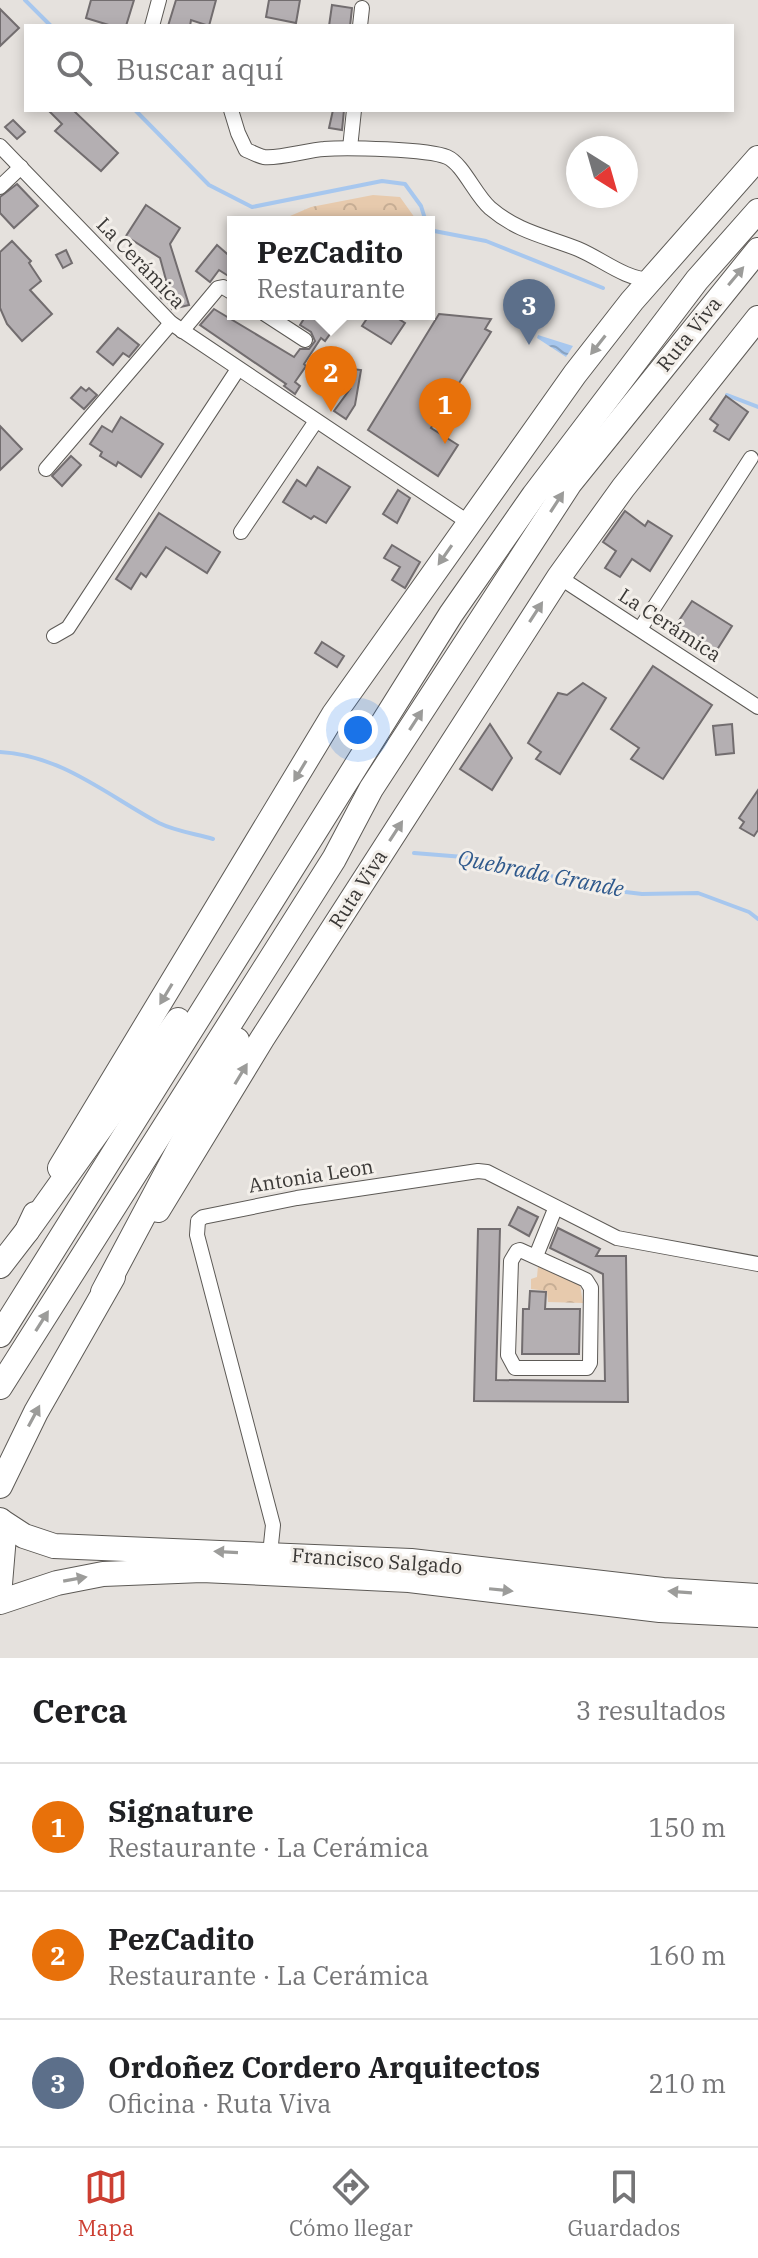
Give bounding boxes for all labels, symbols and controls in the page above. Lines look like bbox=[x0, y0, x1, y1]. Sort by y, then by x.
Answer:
search box bbox=[24, 24, 734, 112]
icon: search bbox=[52, 46, 96, 90]
text: Buscar aquí bbox=[116, 49, 283, 88]
north arrow bbox=[566, 136, 638, 208]
street label: La Cerámica bbox=[91, 211, 192, 314]
popup bbox=[227, 216, 435, 320]
text: PezCadito bbox=[257, 232, 403, 271]
one-way arrow bbox=[727, 266, 744, 286]
text: Restaurante bbox=[257, 271, 405, 305]
pin: 3 bbox=[503, 279, 555, 345]
street label: Ruta Viva bbox=[650, 291, 727, 377]
one-way arrow bbox=[590, 335, 606, 355]
pin: 2 bbox=[305, 346, 357, 412]
pin: 1 bbox=[419, 378, 471, 444]
one-way arrow bbox=[550, 491, 564, 513]
one-way arrow bbox=[438, 545, 453, 566]
street label: La Cerámica bbox=[614, 581, 727, 668]
one-way arrow bbox=[529, 602, 544, 623]
one-way arrow bbox=[408, 709, 423, 731]
your location bbox=[338, 710, 378, 750]
one-way arrow bbox=[293, 760, 307, 782]
one-way arrow bbox=[388, 820, 402, 842]
water label: Quebrada Grande bbox=[456, 842, 627, 903]
street label: Ruta Viva bbox=[322, 844, 393, 933]
one-way arrow bbox=[159, 983, 173, 1005]
one-way arrow bbox=[234, 1063, 248, 1085]
street label: Antonia Leon bbox=[247, 1152, 376, 1199]
one-way arrow bbox=[34, 1310, 48, 1332]
one-way arrow bbox=[27, 1405, 41, 1427]
street label: Francisco Salgado bbox=[291, 1541, 463, 1580]
one-way arrow bbox=[213, 1545, 238, 1558]
one-way arrow bbox=[62, 1573, 87, 1585]
one-way arrow bbox=[489, 1584, 514, 1597]
one-way arrow bbox=[667, 1585, 692, 1598]
text: Cerca bbox=[32, 1688, 128, 1732]
text: 3 resultados bbox=[576, 1693, 726, 1727]
text: Signature bbox=[108, 1791, 254, 1830]
text: 1 bbox=[50, 1810, 66, 1844]
text: 150 m bbox=[648, 1810, 726, 1844]
text: Restaurante · La Cerámica bbox=[108, 1830, 429, 1864]
text: PezCadito bbox=[108, 1919, 254, 1958]
text: 2 bbox=[50, 1938, 66, 1972]
text: 160 m bbox=[648, 1938, 726, 1972]
text: Restaurante · La Cerámica bbox=[108, 1958, 429, 1992]
text: Ordoñez Cordero Arquitectos bbox=[108, 2047, 540, 2086]
text: 3 bbox=[50, 2066, 66, 2100]
text: 210 m bbox=[648, 2066, 726, 2100]
text: Oficina · Ruta Viva bbox=[108, 2086, 332, 2120]
tab: Mapa bbox=[77, 2165, 134, 2242]
tab: Cómo llegar bbox=[289, 2165, 413, 2242]
tab: Guardados bbox=[567, 2165, 681, 2242]

